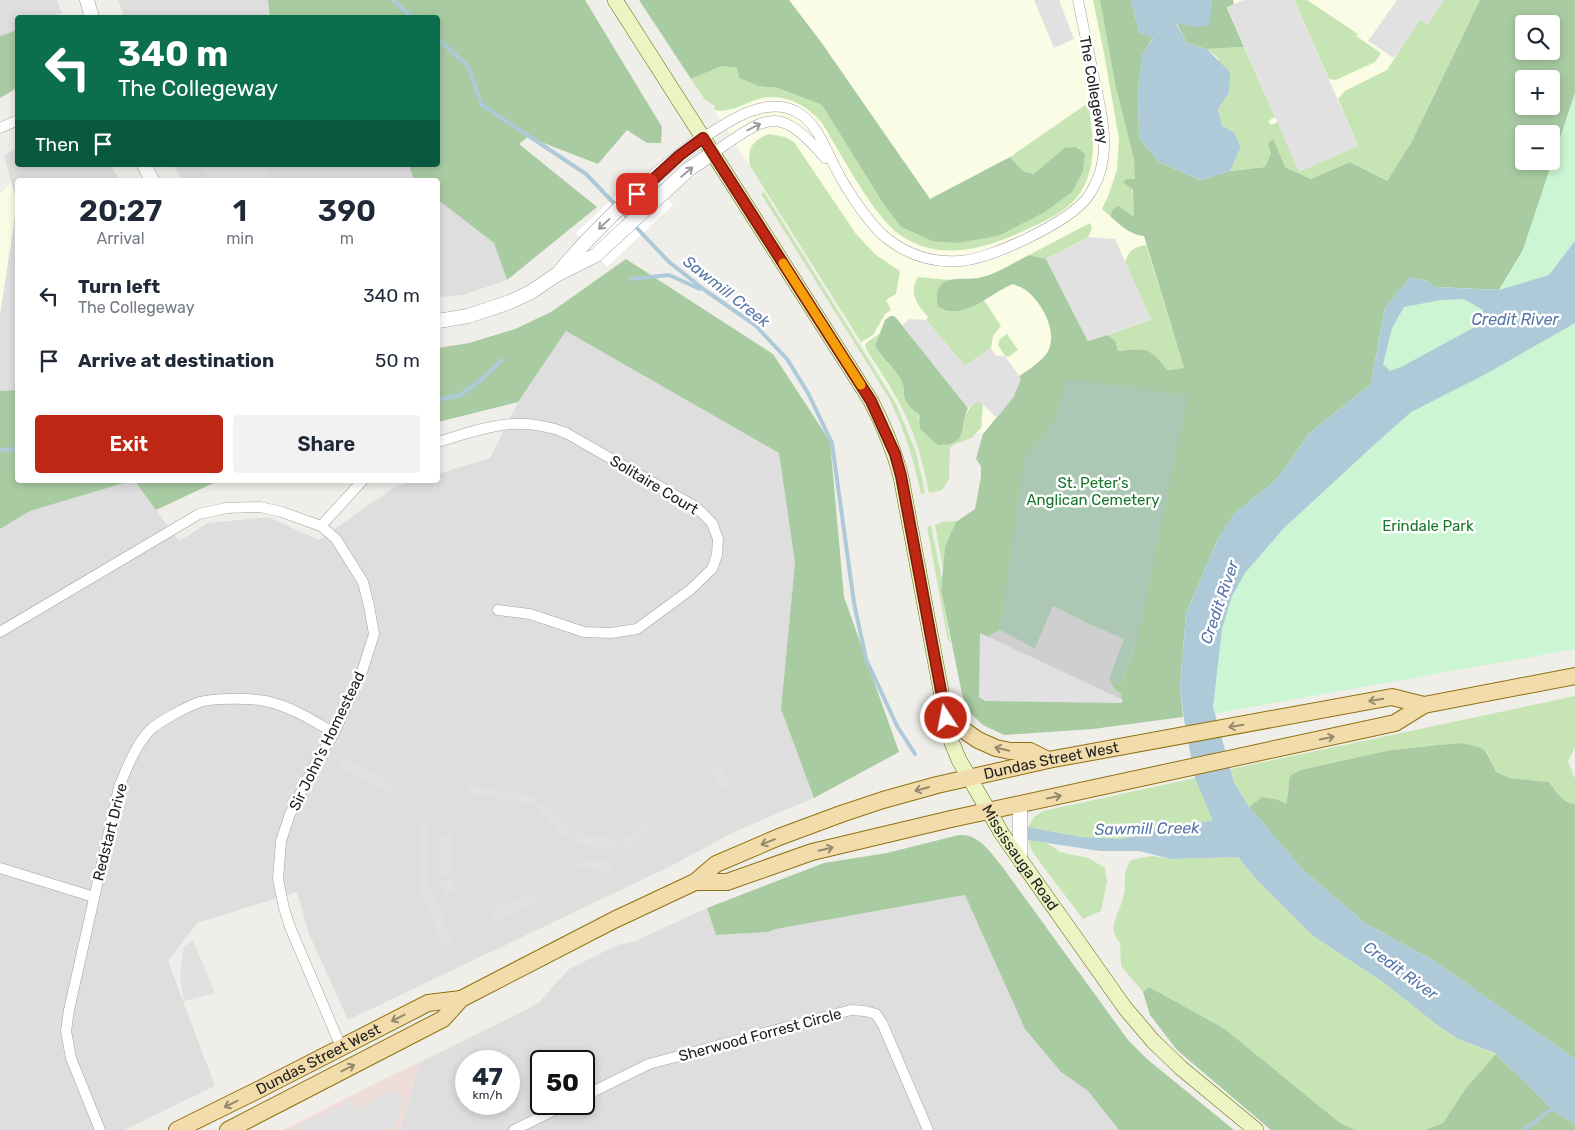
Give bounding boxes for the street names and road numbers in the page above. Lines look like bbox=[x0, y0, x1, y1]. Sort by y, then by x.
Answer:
street label: The Collegeway bbox=[1076, 35, 1112, 145]
street label: Solitaire Court bbox=[607, 452, 702, 518]
street label: Sir John's Homestead bbox=[286, 669, 368, 813]
street label: Dundas Street West bbox=[982, 738, 1120, 783]
street label: Redstart Drive bbox=[89, 781, 131, 883]
street label: Mississauga Road bbox=[978, 802, 1062, 914]
street label: Sherwood Forrest Circle bbox=[677, 1005, 843, 1065]
street label: Dundas Street West bbox=[253, 1020, 384, 1099]

